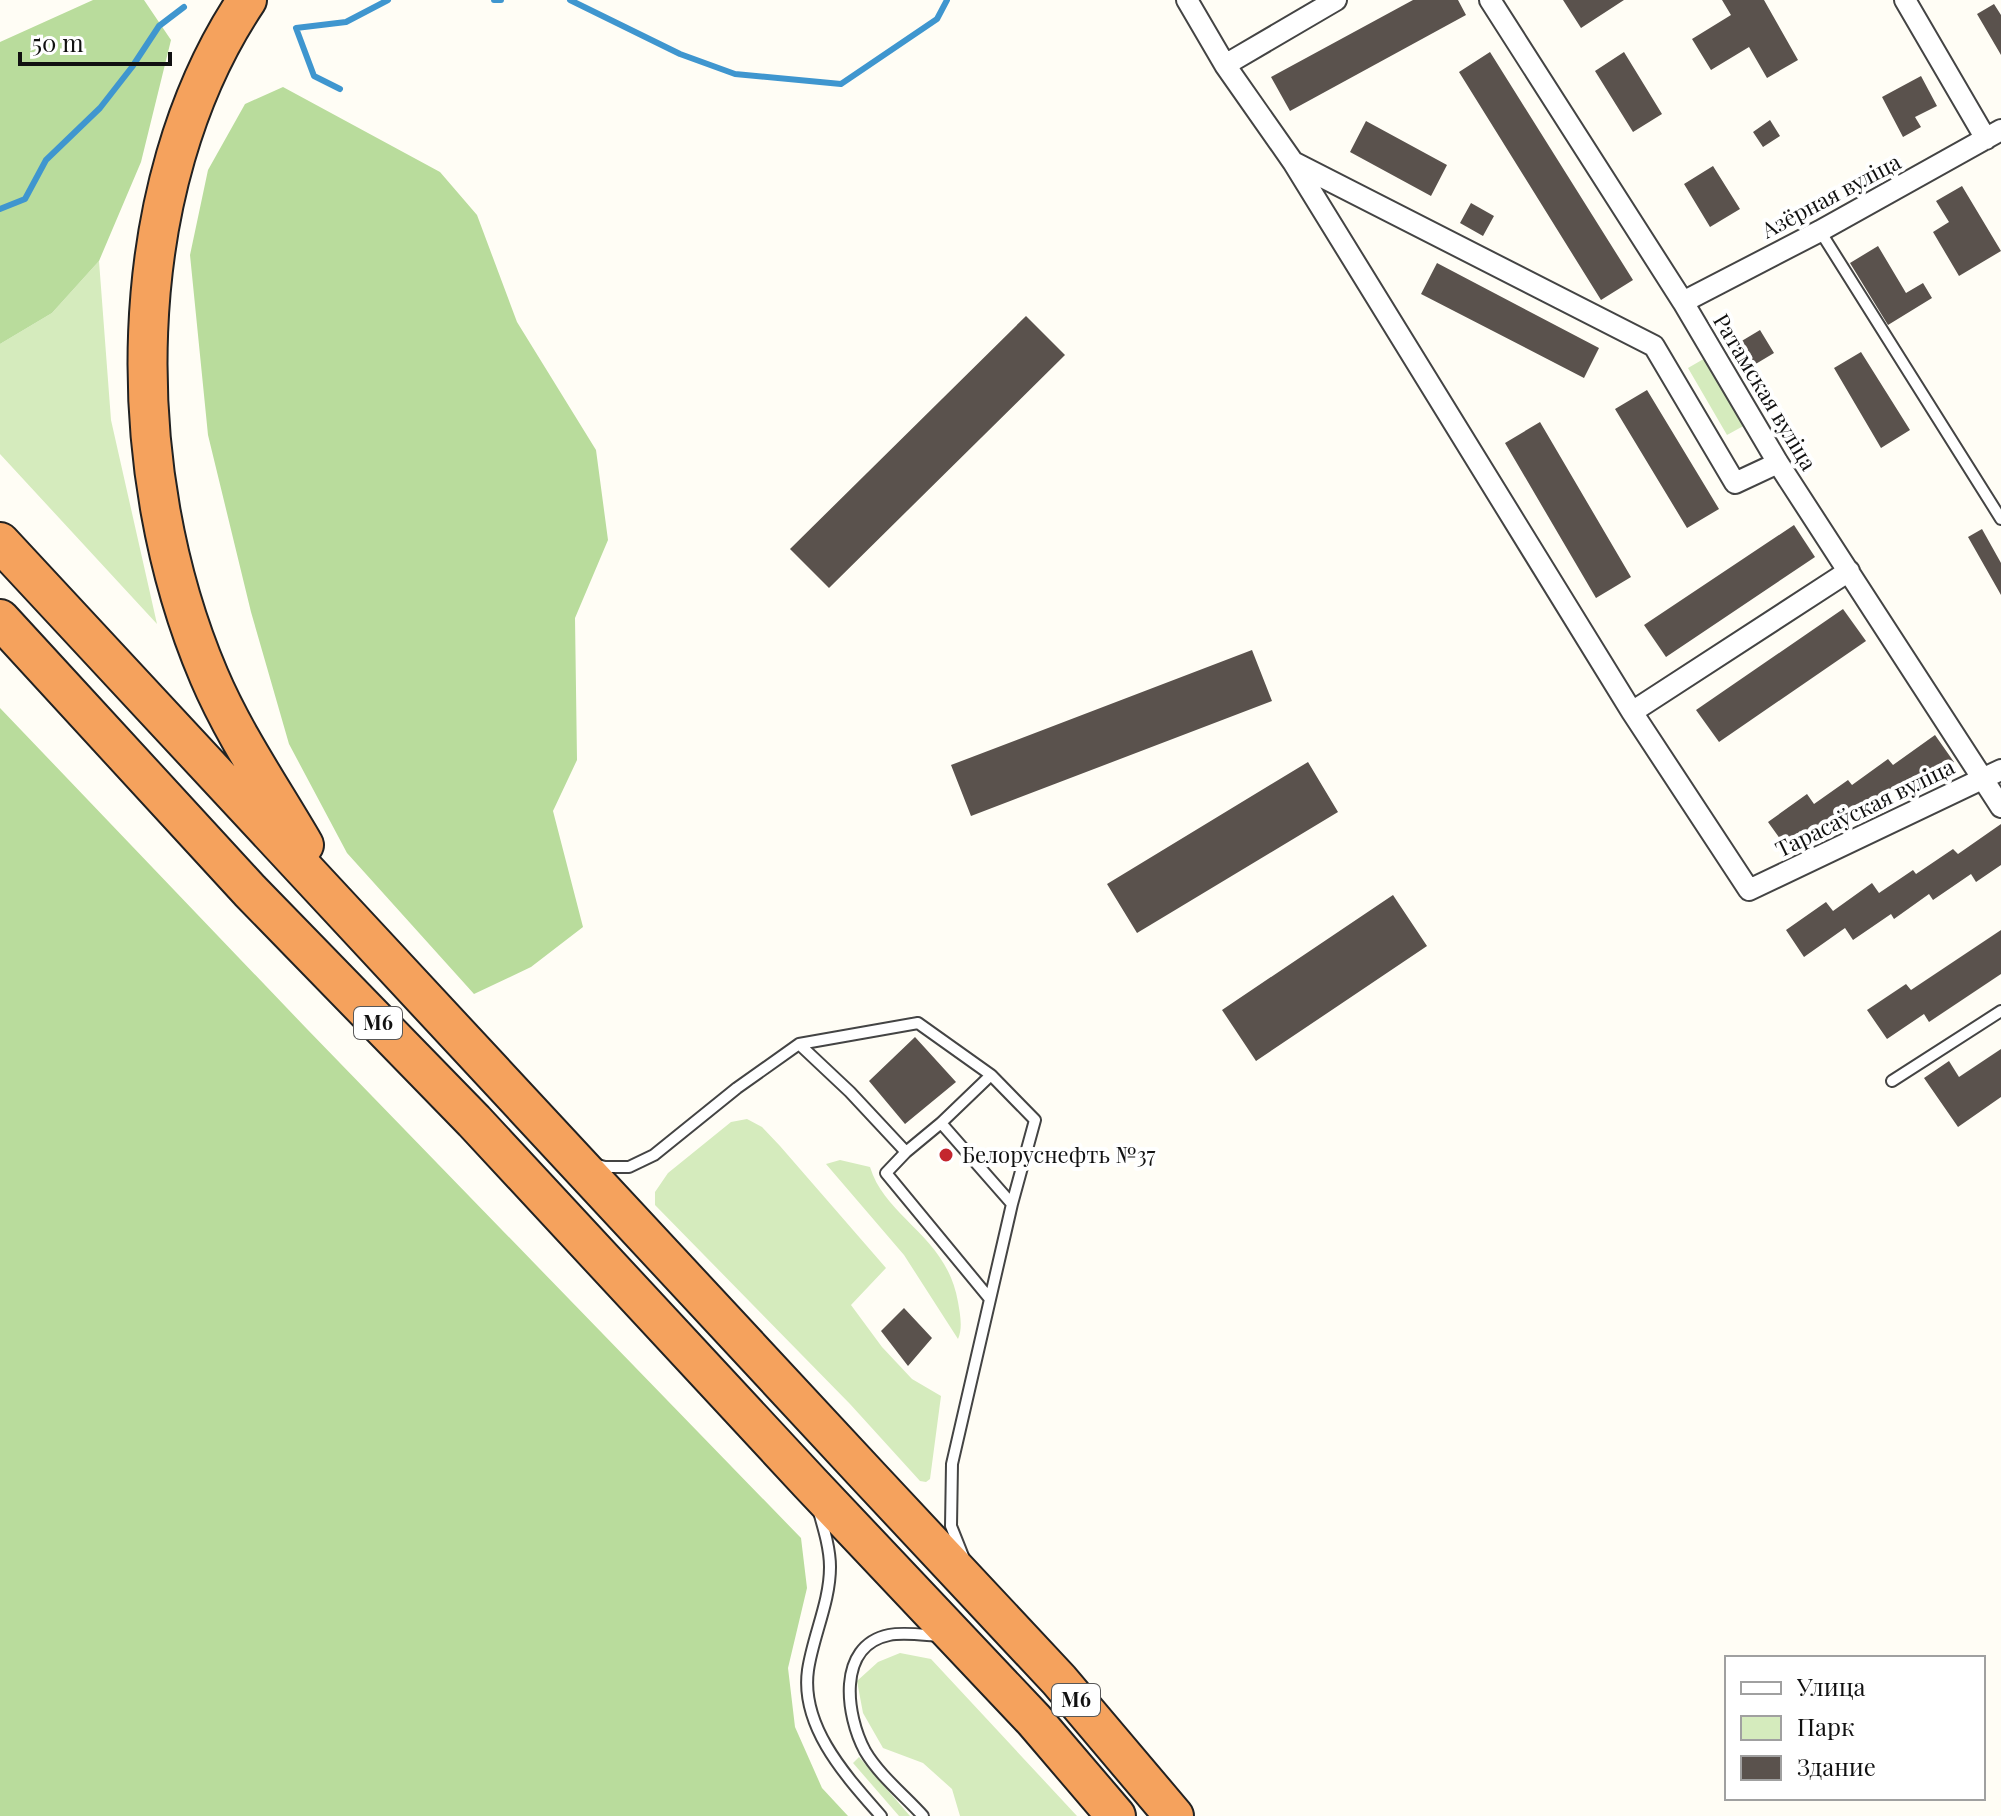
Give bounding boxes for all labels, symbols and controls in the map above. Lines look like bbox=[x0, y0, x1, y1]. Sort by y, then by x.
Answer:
scale bar bbox=[20, 16, 170, 66]
text: 50 m bbox=[32, 26, 84, 58]
street label: Азёрная вуліца bbox=[1755, 146, 1905, 245]
street label: Ратамская вуліца bbox=[1707, 308, 1825, 475]
street label: Тарасаўская вуліца bbox=[1770, 751, 1959, 863]
road number: М6 bbox=[354, 1007, 402, 1039]
place label: Белоруснефть №37 bbox=[962, 1139, 1156, 1169]
marker: Белоруснефть №37 bbox=[937, 1146, 955, 1164]
legend bbox=[1725, 1656, 1985, 1800]
text: Улица bbox=[1796, 1670, 1866, 1702]
road number: М6 bbox=[1052, 1684, 1100, 1716]
text: Парк bbox=[1797, 1710, 1855, 1742]
text: Здание bbox=[1797, 1750, 1876, 1782]

